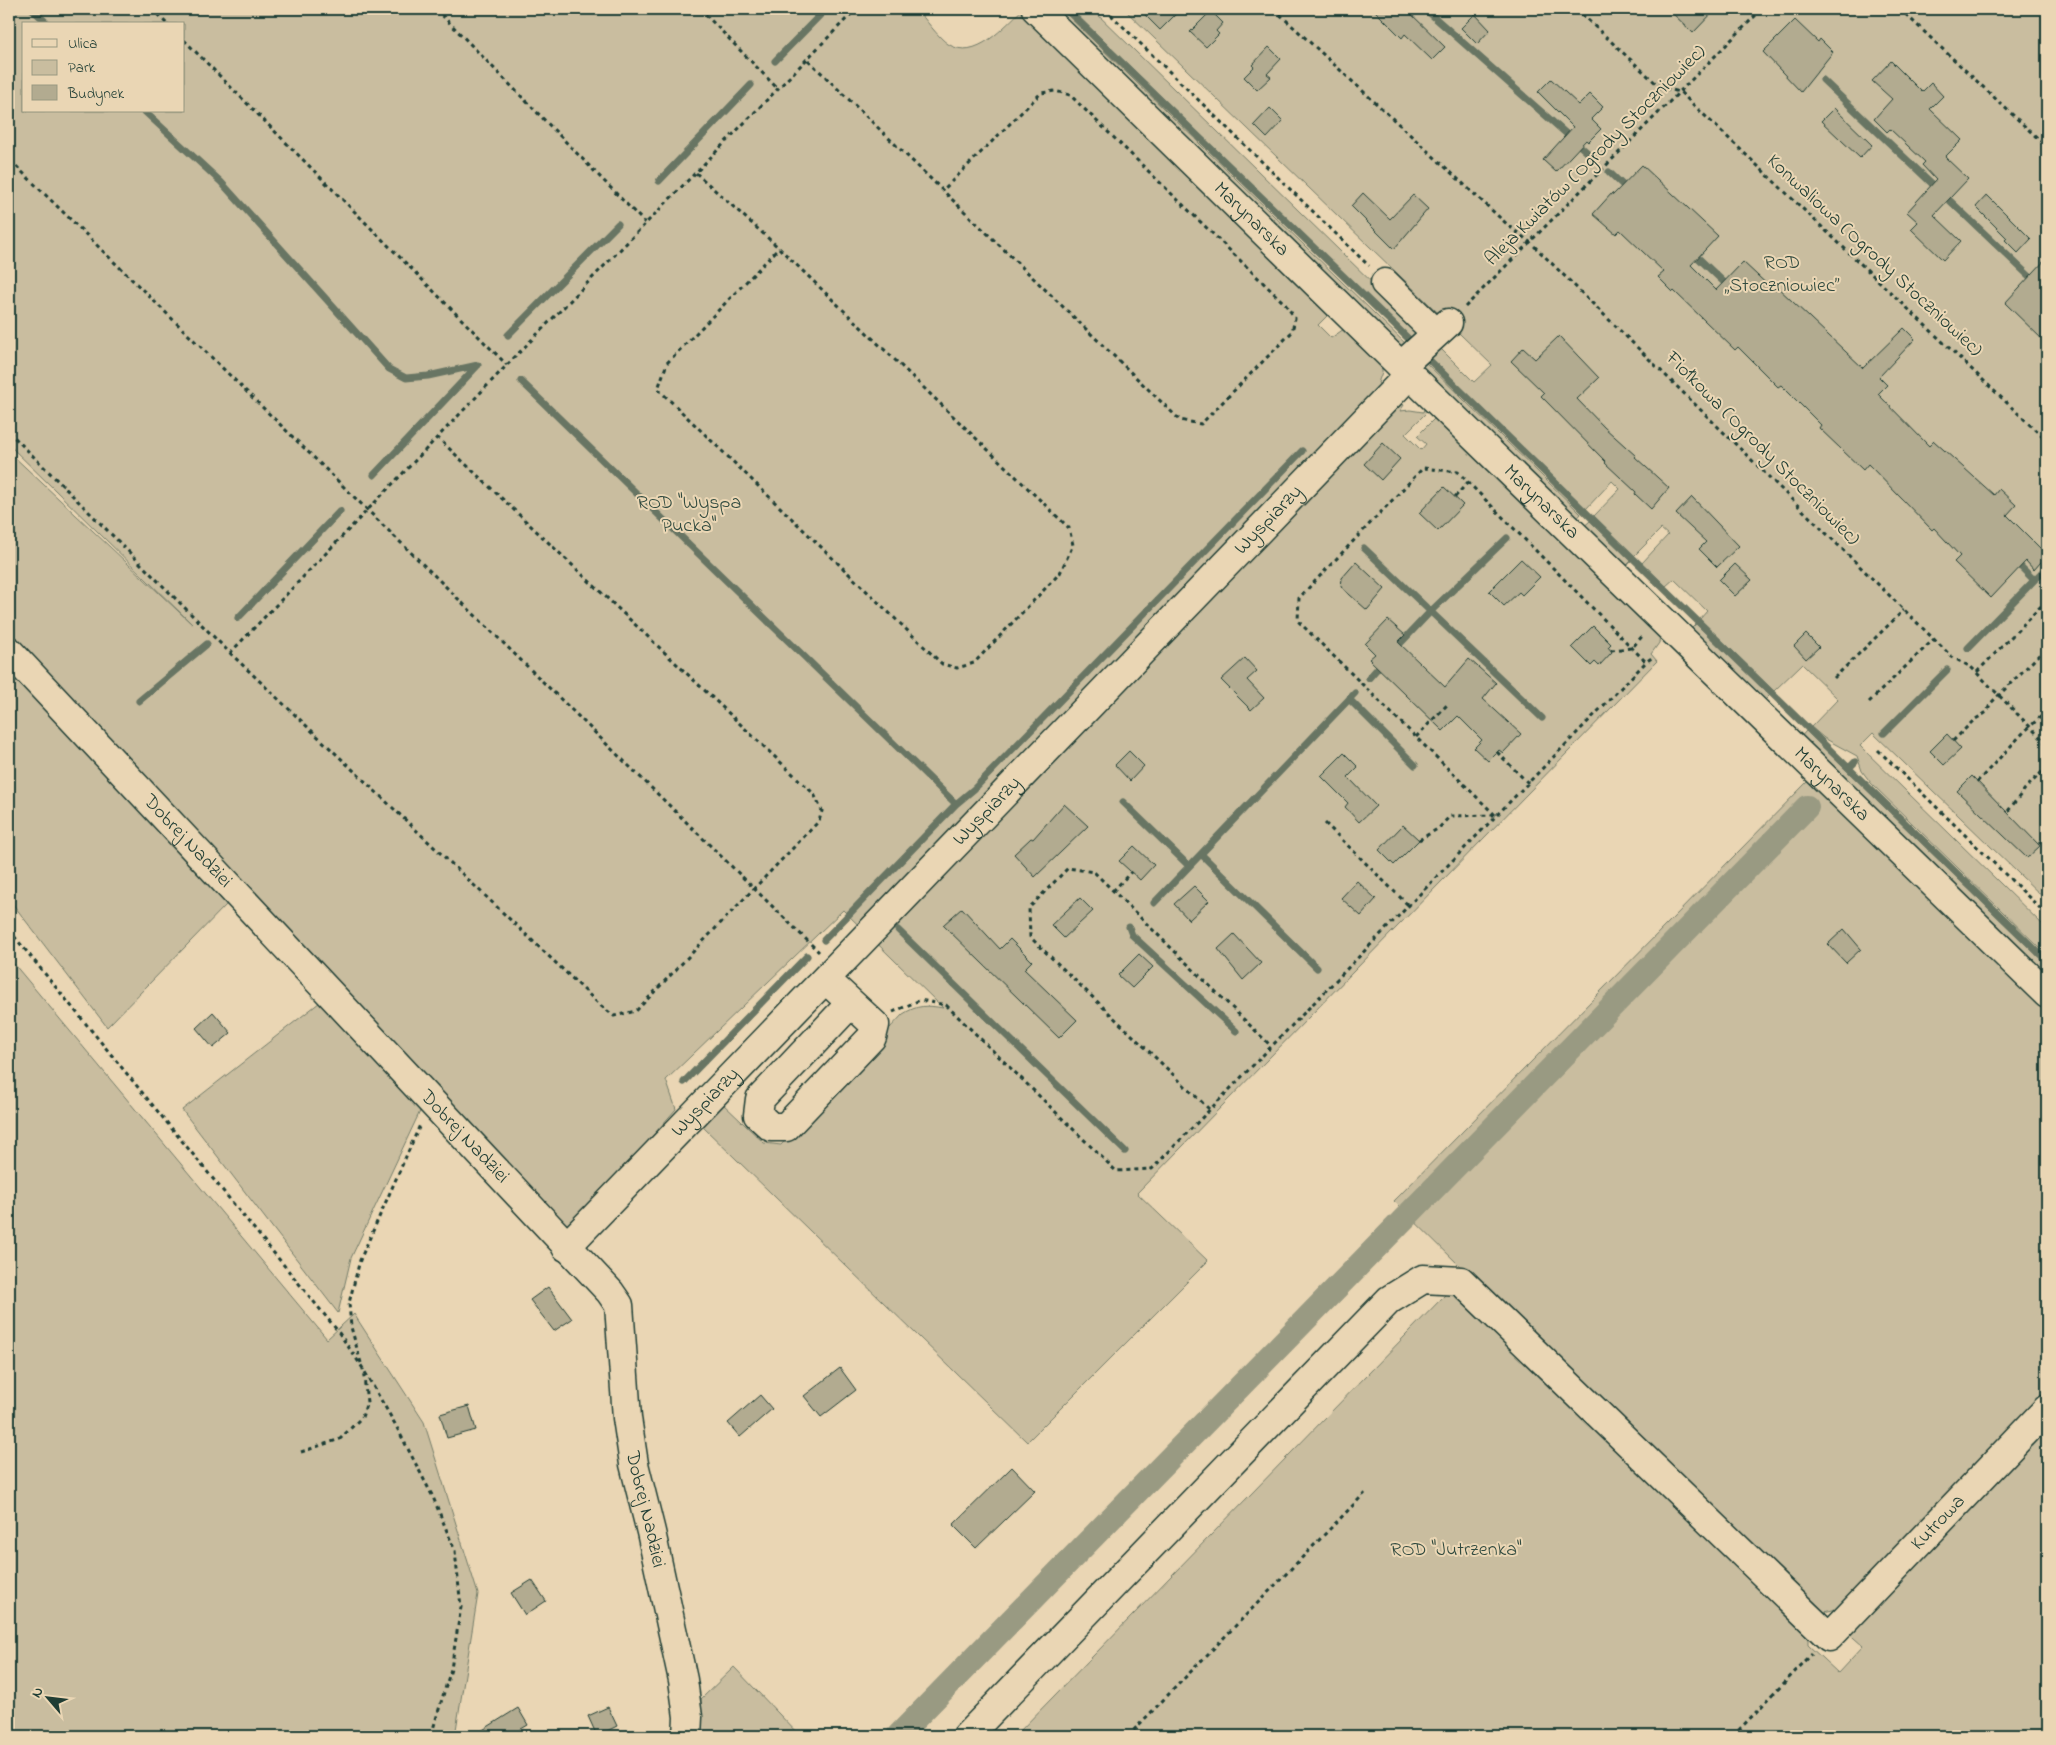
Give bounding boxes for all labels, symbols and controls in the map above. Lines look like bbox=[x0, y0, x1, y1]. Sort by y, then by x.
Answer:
legend bbox=[22, 22, 185, 112]
text: Ulica bbox=[68, 33, 97, 55]
street label: Aleja Kwiatów (Ogrody Stoczniowiec) bbox=[1479, 39, 1714, 274]
text: Park bbox=[68, 57, 96, 79]
text: Budynek bbox=[67, 83, 125, 106]
street label: Konwaliowa (Ogrody Stoczniowiec) bbox=[1759, 148, 1989, 365]
street label: Marynarska bbox=[1206, 175, 1296, 264]
park label: ROD „Stoczniowiec” bbox=[1724, 249, 1840, 301]
street label: Fiołkowa (Ogrody Stoczniowiec) bbox=[1657, 344, 1866, 554]
street label: Marynarska bbox=[1496, 458, 1586, 546]
street label: Wyspiarzy bbox=[1228, 478, 1310, 562]
park label: ROD "Wyspa Pucka" bbox=[637, 489, 741, 541]
street label: Marynarska bbox=[1787, 740, 1876, 829]
street label: Wyspiarzy bbox=[946, 770, 1028, 853]
street label: Dobrej Nadziei bbox=[135, 787, 239, 895]
street label: Wyspiarzy bbox=[665, 1061, 747, 1144]
street label: Dobrej Nadziei bbox=[412, 1083, 516, 1190]
street label: Dobrej Nadziei bbox=[618, 1448, 673, 1571]
street label: Kutrowa bbox=[1904, 1488, 1972, 1557]
park label: ROD "Jutrzenka" bbox=[1390, 1536, 1522, 1565]
north arrow bbox=[22, 1672, 72, 1722]
text: N bbox=[26, 1683, 49, 1702]

